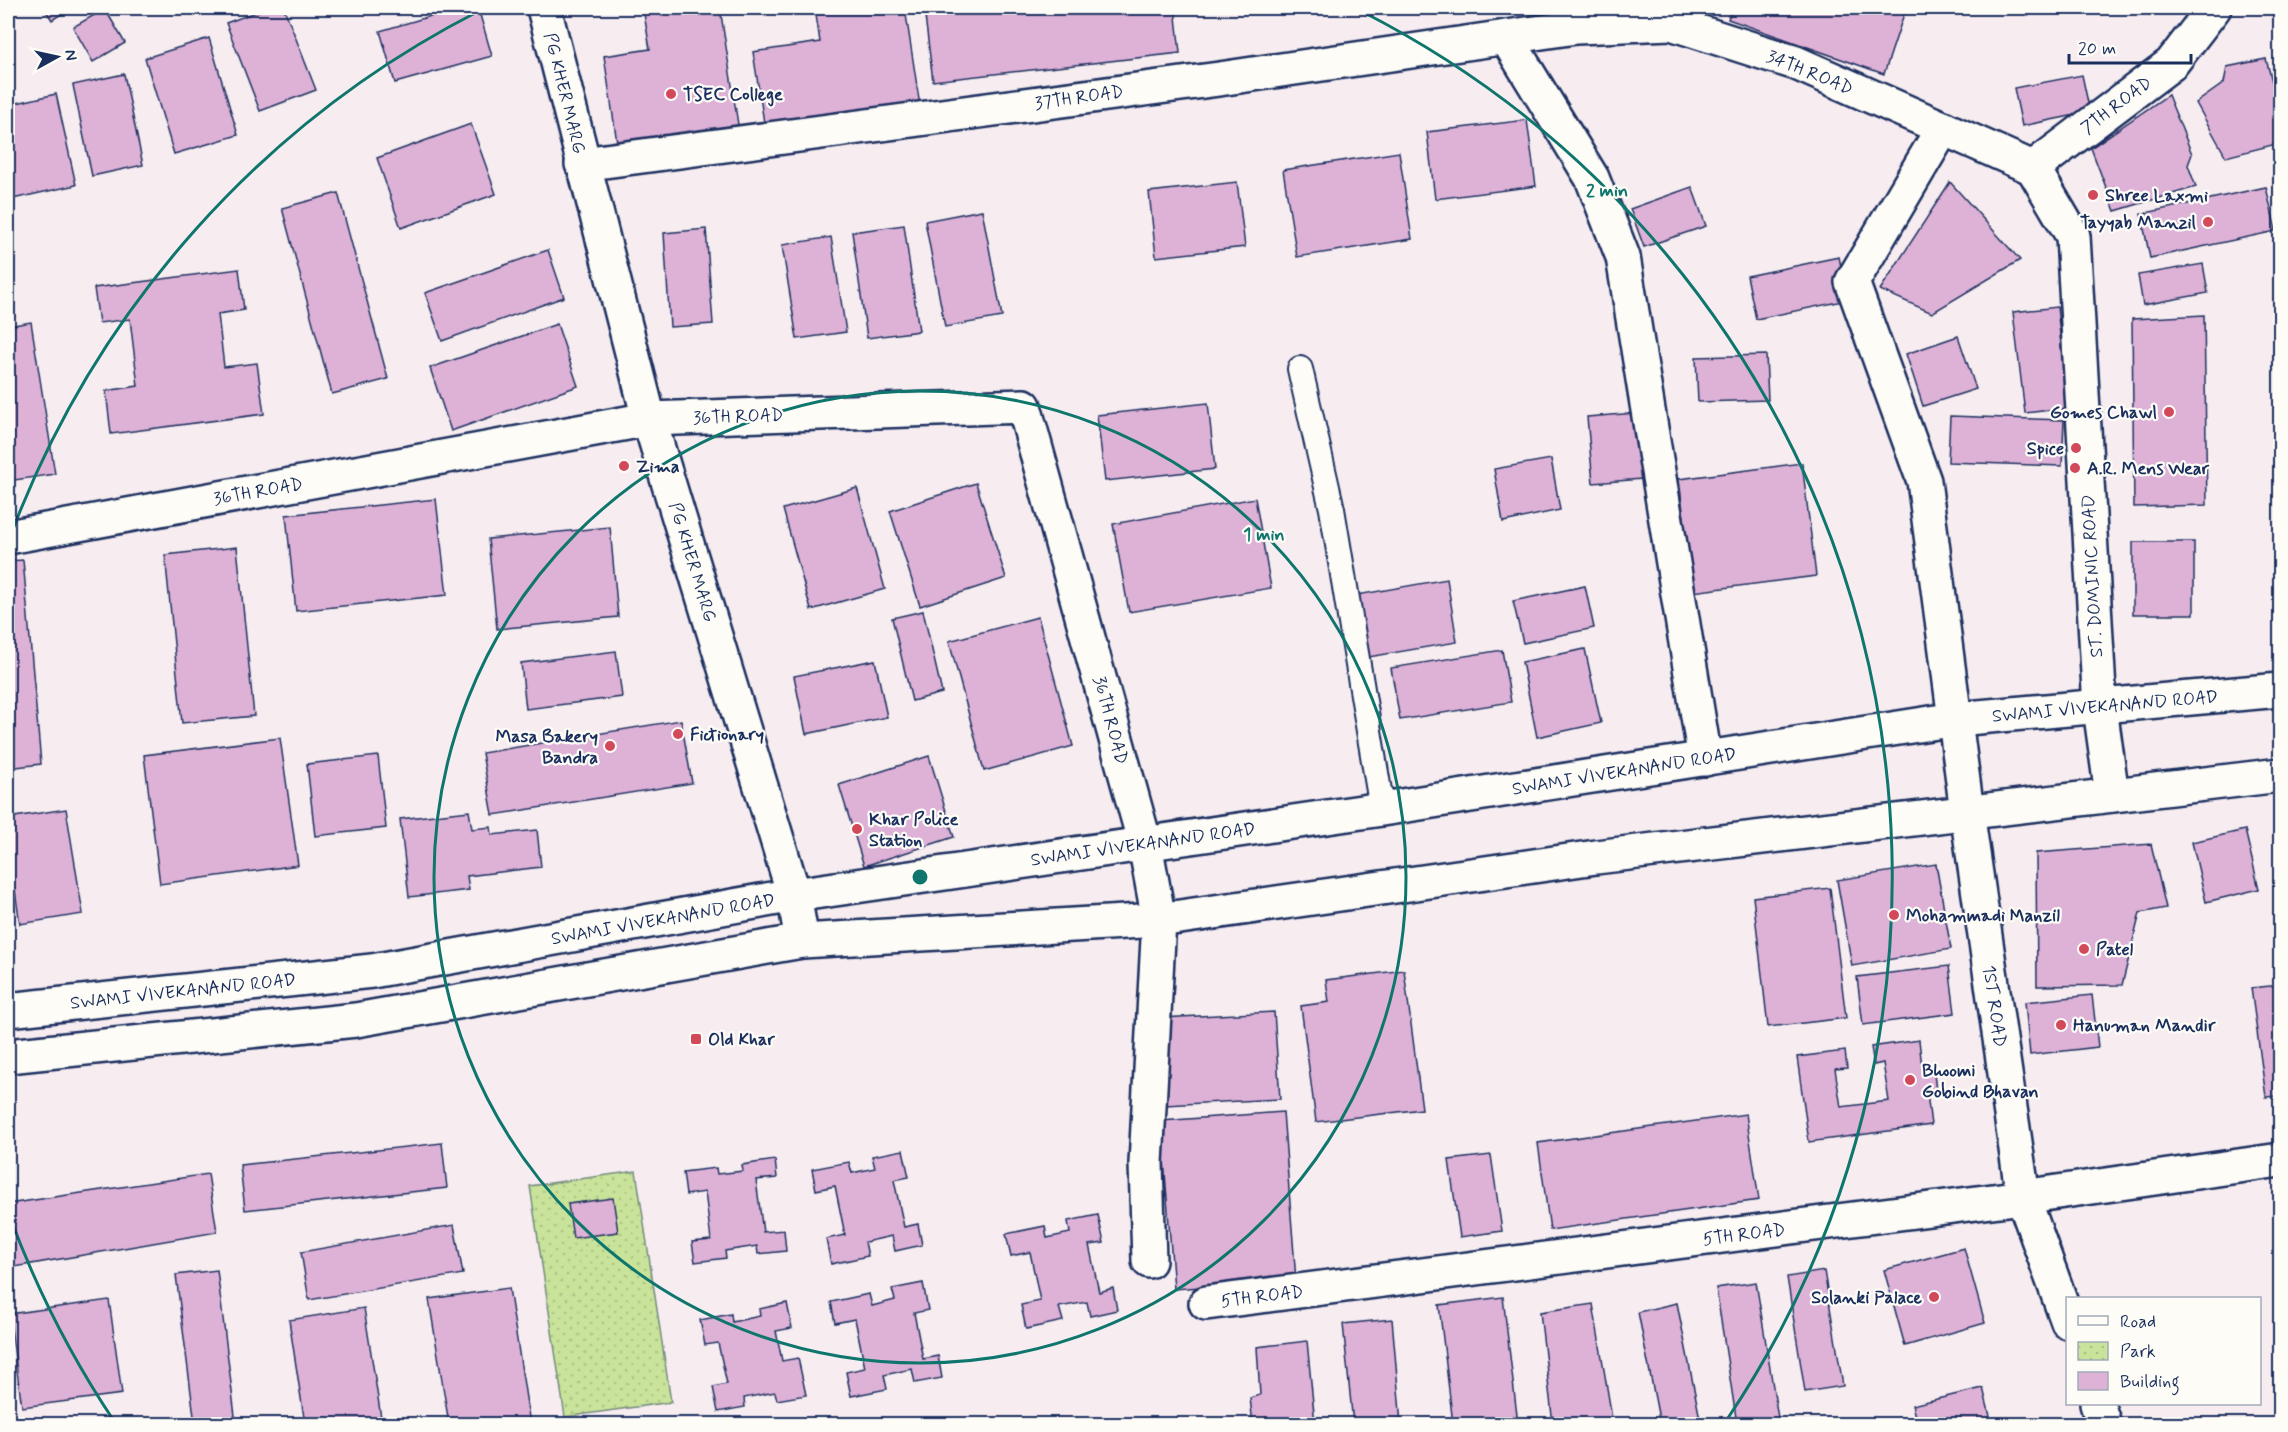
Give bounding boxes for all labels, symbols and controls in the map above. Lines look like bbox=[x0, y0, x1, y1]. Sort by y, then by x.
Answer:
north arrow bbox=[27, 27, 87, 87]
scale bar bbox=[2069, 27, 2190, 65]
street label: PG KHER MARG bbox=[537, 30, 591, 156]
text: 20 m bbox=[2078, 37, 2116, 61]
street label: 34TH ROAD bbox=[1763, 45, 1856, 101]
text: N bbox=[59, 48, 82, 62]
street label: 7TH ROAD bbox=[2076, 71, 2157, 140]
street label: 37TH ROAD bbox=[1033, 80, 1125, 116]
place label: TSEC College bbox=[683, 83, 783, 107]
marker: TSEC College bbox=[664, 87, 678, 101]
text: 2 min bbox=[1586, 179, 1628, 203]
place label: Shree Laxmi bbox=[2105, 184, 2208, 208]
marker: Shree Laxmi bbox=[2086, 188, 2100, 202]
place label: Tayyab Manzil bbox=[2080, 211, 2197, 235]
marker: Tayyab Manzil bbox=[2201, 215, 2215, 229]
place label: Gomes Chawl bbox=[2050, 401, 2157, 425]
street label: 36TH ROAD bbox=[693, 403, 784, 431]
marker: Gomes Chawl bbox=[2162, 405, 2176, 419]
place label: Spice bbox=[2027, 437, 2064, 461]
marker: Spice bbox=[2069, 441, 2083, 455]
place label: Zima bbox=[636, 455, 680, 479]
place label: A.R. Mens Wear bbox=[2087, 457, 2210, 481]
marker: Zima bbox=[617, 459, 631, 473]
marker: A.R. Mens Wear bbox=[2068, 461, 2082, 475]
street label: 36TH ROAD bbox=[212, 472, 305, 512]
street label: ST. DOMINIC ROAD bbox=[2077, 494, 2109, 658]
street label: PG KHER MARG bbox=[662, 500, 722, 625]
text: 1 min bbox=[1243, 523, 1285, 547]
street label: 36TH ROAD bbox=[1087, 674, 1133, 767]
street label: SWAMI VIVEKANAND ROAD bbox=[1991, 685, 2219, 729]
place label: Fictionary bbox=[690, 723, 764, 747]
place label: Masa Bakery Bandra bbox=[495, 725, 598, 770]
marker: Fictionary bbox=[671, 727, 685, 741]
marker: Masa Bakery Bandra bbox=[603, 739, 617, 753]
street label: SWAMI VIVEKANAND ROAD bbox=[1510, 742, 1738, 802]
place label: Khar Police Station bbox=[869, 808, 959, 853]
street label: SWAMI VIVEKANAND ROAD bbox=[1029, 817, 1257, 873]
marker: Khar Police Station bbox=[850, 822, 864, 836]
centre of rings bbox=[910, 867, 930, 887]
street label: SWAMI VIVEKANAND ROAD bbox=[549, 888, 777, 951]
place label: Mohammadi Manzil bbox=[1906, 904, 2060, 928]
marker: Mohammadi Manzil bbox=[1887, 908, 1901, 922]
place label: Patel bbox=[2096, 938, 2134, 962]
marker: Patel bbox=[2077, 942, 2091, 956]
street label: 1ST ROAD bbox=[1976, 964, 2012, 1049]
street label: SWAMI VIVEKANAND ROAD bbox=[69, 968, 297, 1016]
place label: Hanuman Mandir bbox=[2073, 1014, 2216, 1038]
marker: Hanuman Mandir bbox=[2054, 1018, 2068, 1032]
place label: Old Khar bbox=[708, 1028, 775, 1052]
marker: Old Khar bbox=[689, 1032, 703, 1046]
place label: Bhoomi Gobind Bhavan bbox=[1922, 1059, 2039, 1104]
marker: Bhoomi Gobind Bhavan bbox=[1903, 1073, 1917, 1087]
street label: 5TH ROAD bbox=[1701, 1218, 1787, 1252]
street label: 5TH ROAD bbox=[1219, 1280, 1305, 1314]
place label: Solanki Palace bbox=[1811, 1286, 1923, 1310]
marker: Solanki Palace bbox=[1927, 1290, 1941, 1304]
legend bbox=[2066, 1297, 2261, 1405]
text: Road bbox=[2120, 1310, 2156, 1334]
text: Park bbox=[2120, 1340, 2156, 1364]
text: Building bbox=[2120, 1370, 2180, 1396]

